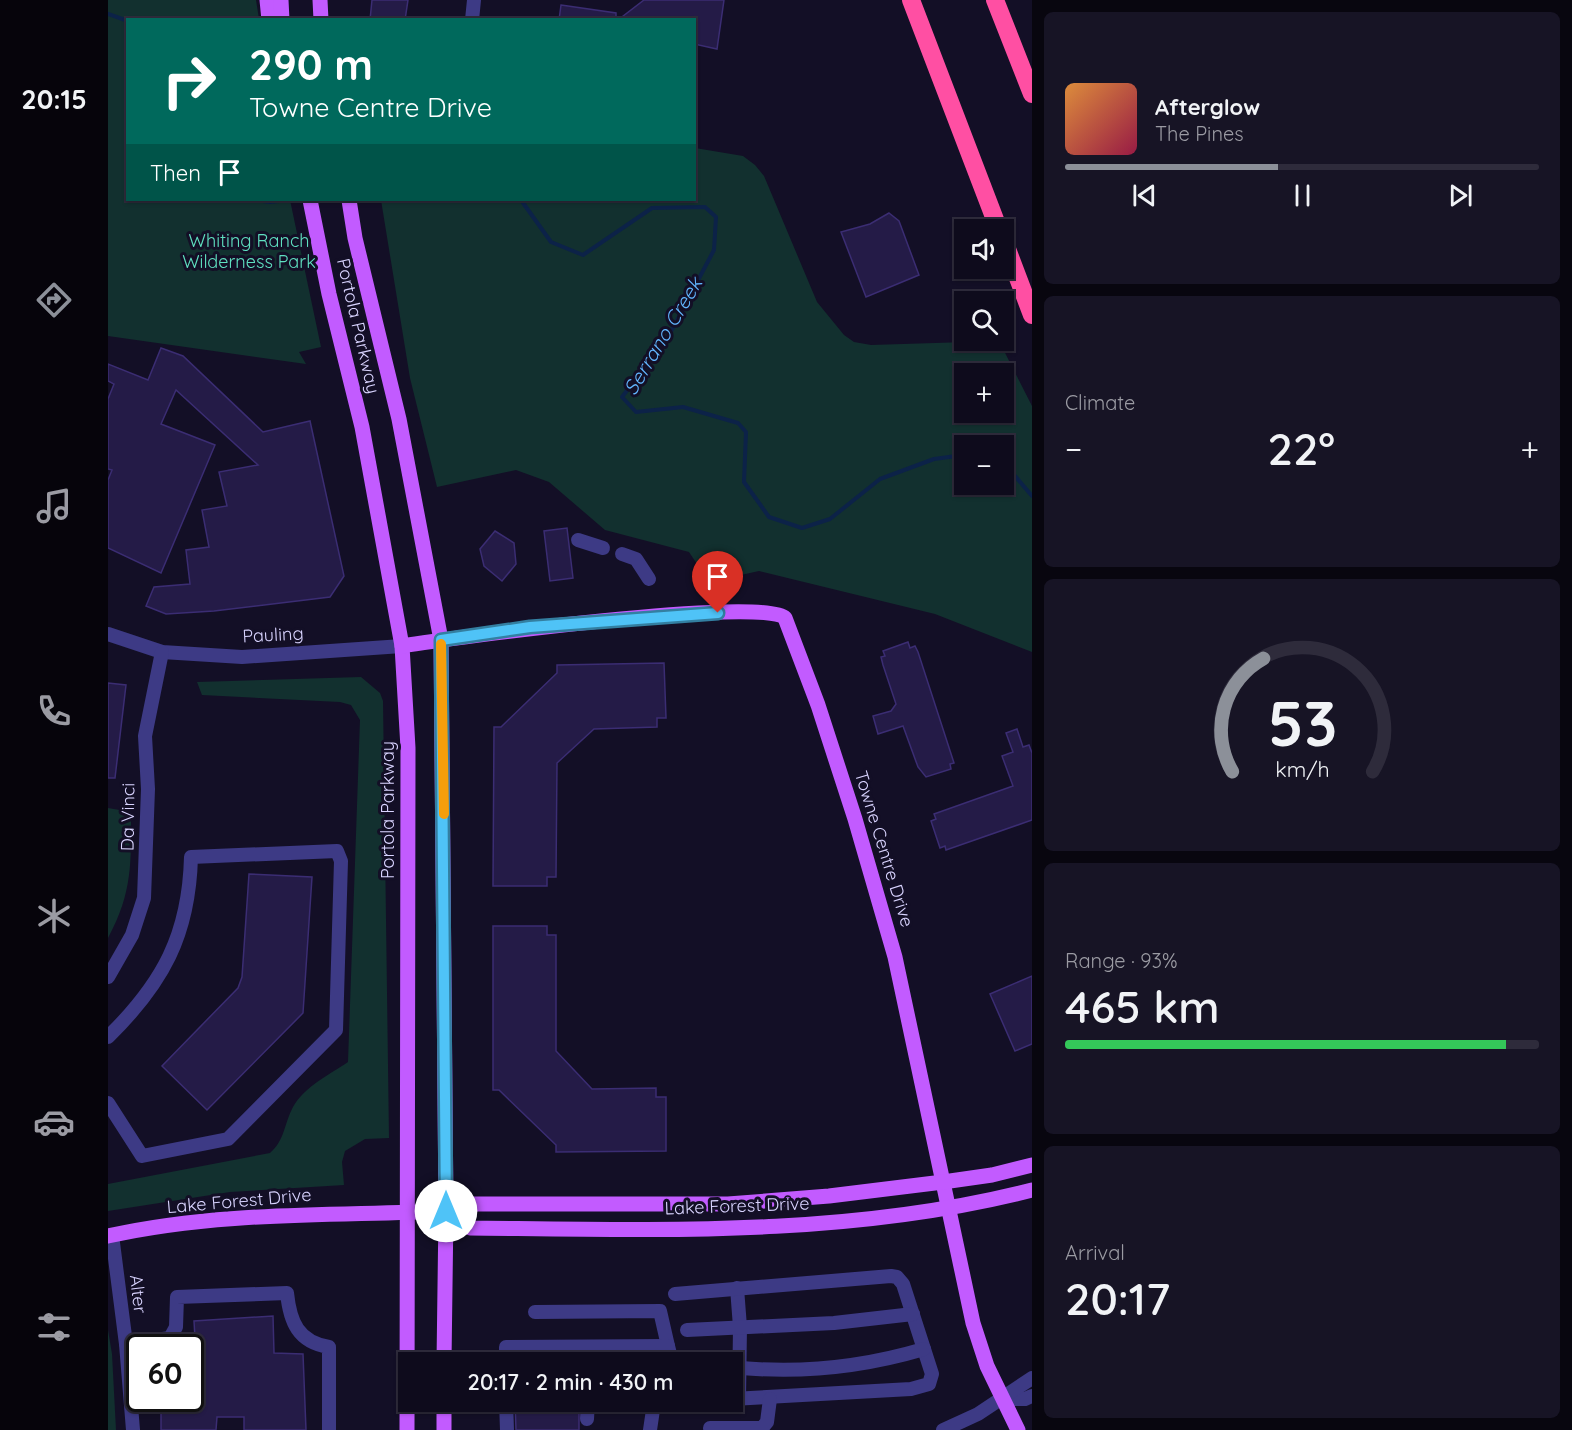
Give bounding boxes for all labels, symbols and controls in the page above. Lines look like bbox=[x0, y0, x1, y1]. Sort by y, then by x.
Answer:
text: 290 m bbox=[249, 38, 373, 91]
icon: right bbox=[150, 42, 228, 120]
text: 20:15 bbox=[21, 82, 87, 116]
text: Towne Centre Drive bbox=[249, 90, 492, 124]
text: Afterglow bbox=[1155, 93, 1260, 121]
text: The Pines bbox=[1155, 121, 1244, 146]
icon: arrive bbox=[213, 156, 246, 189]
text: Then bbox=[150, 159, 201, 187]
icon: previous bbox=[1128, 179, 1161, 212]
icon: pause bbox=[1286, 179, 1319, 212]
icon: next bbox=[1444, 179, 1477, 212]
map controls bbox=[954, 219, 1014, 495]
button: sound bbox=[954, 219, 1014, 279]
park label: Whiting Ranch Wilderness Park bbox=[182, 229, 316, 273]
street label: Portola Parkway bbox=[332, 256, 385, 396]
water label: Serrano Creek bbox=[618, 271, 709, 399]
icon: directions bbox=[33, 279, 75, 321]
button: search bbox=[954, 291, 1014, 351]
button: + bbox=[954, 363, 1014, 423]
text: Climate bbox=[1065, 390, 1135, 415]
text: 22° bbox=[1268, 420, 1335, 476]
text: − bbox=[1065, 428, 1082, 469]
text: + bbox=[1520, 428, 1539, 469]
button: − bbox=[954, 435, 1014, 495]
icon: music bbox=[33, 485, 75, 527]
pin bbox=[692, 551, 743, 613]
icon: arrive bbox=[701, 560, 734, 593]
street label: Pauling bbox=[242, 621, 304, 648]
text: 53 bbox=[1267, 684, 1337, 762]
icon: phone bbox=[33, 690, 75, 732]
street label: Portola Parkway bbox=[376, 741, 399, 879]
text: km/h bbox=[1275, 756, 1329, 782]
street label: Towne Centre Drive bbox=[850, 768, 919, 930]
street label: Da Vinci bbox=[115, 783, 140, 851]
icon: climate bbox=[33, 895, 75, 937]
text: Range · 93% bbox=[1065, 948, 1178, 973]
text: 465 km bbox=[1065, 978, 1220, 1034]
icon: car bbox=[33, 1101, 75, 1143]
position arrow bbox=[414, 1179, 478, 1243]
street label: Lake Forest Drive bbox=[166, 1183, 312, 1218]
street label: Lake Forest Drive bbox=[664, 1191, 810, 1220]
text: Arrival bbox=[1065, 1240, 1125, 1265]
text: 20:17 bbox=[1065, 1270, 1170, 1326]
street label: Alter bbox=[125, 1273, 152, 1315]
icon: filters bbox=[33, 1306, 75, 1348]
speed limit sign: 60 bbox=[126, 1334, 204, 1412]
text: 20:17 · 2 min · 430 m bbox=[468, 1368, 673, 1396]

